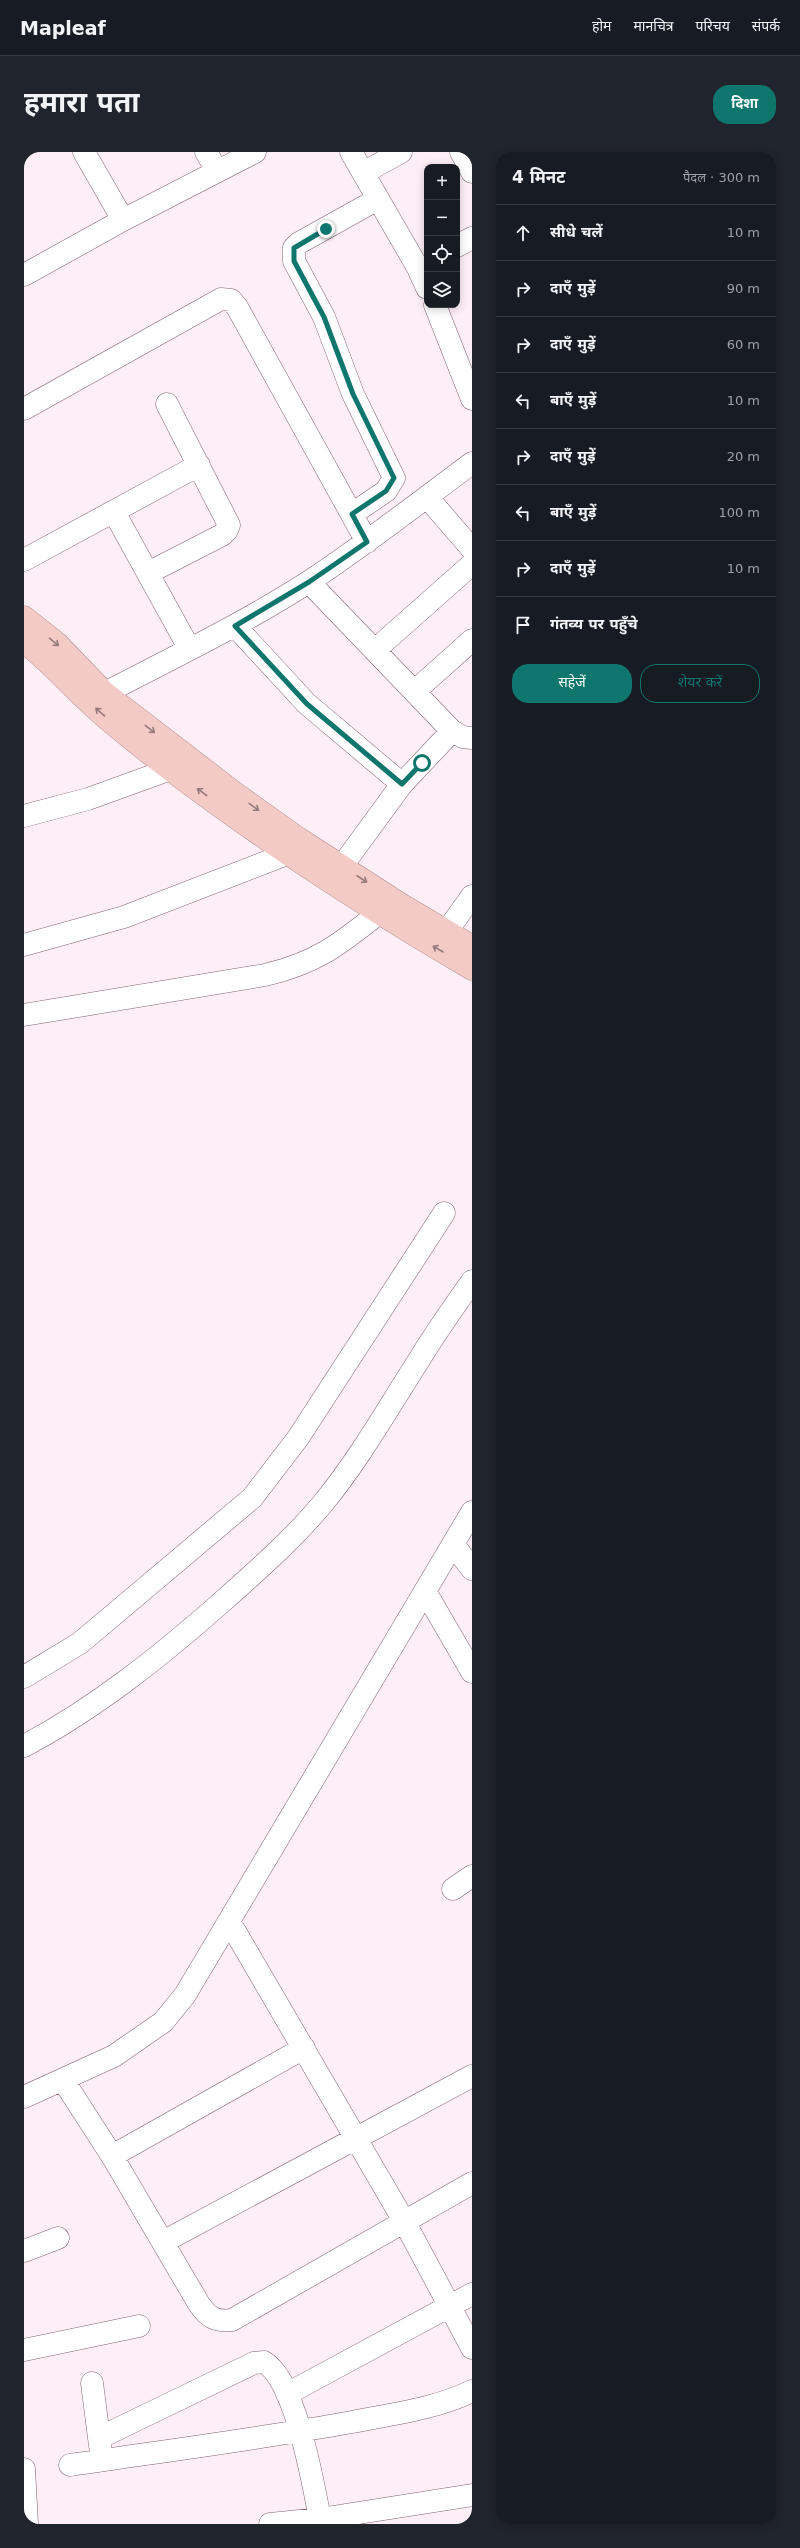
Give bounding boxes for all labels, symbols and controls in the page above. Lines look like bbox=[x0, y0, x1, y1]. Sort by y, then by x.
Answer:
text: Mapleaf bbox=[20, 17, 106, 39]
text: होम bbox=[592, 18, 611, 34]
text: मानचित्र bbox=[633, 18, 674, 34]
text: परिचय bbox=[696, 18, 730, 34]
text: संपर्क bbox=[752, 18, 780, 34]
button: दिशा bbox=[713, 85, 776, 124]
text: हमारा पता bbox=[24, 86, 139, 119]
map controls bbox=[424, 164, 460, 308]
button: + bbox=[424, 164, 460, 200]
text: 4 मिनट bbox=[512, 167, 565, 187]
text: पैदल · 300 m bbox=[683, 170, 760, 185]
button: − bbox=[424, 200, 460, 236]
route end bbox=[317, 220, 335, 238]
icon: ahead bbox=[512, 222, 534, 244]
text: सीधे चलें bbox=[550, 223, 603, 241]
text: 10 m bbox=[727, 225, 760, 240]
button: locate bbox=[424, 236, 460, 272]
button: layers bbox=[424, 272, 460, 308]
icon: right bbox=[512, 278, 534, 300]
text: दाएँ मुड़ें bbox=[550, 279, 596, 297]
text: 90 m bbox=[727, 281, 760, 296]
icon: right bbox=[512, 334, 534, 356]
text: दाएँ मुड़ें bbox=[550, 335, 596, 353]
text: 60 m bbox=[727, 337, 760, 352]
icon: left bbox=[512, 390, 534, 412]
text: बाएँ मुड़ें bbox=[550, 391, 596, 409]
text: 10 m bbox=[727, 393, 760, 408]
icon: right bbox=[512, 446, 534, 468]
text: दाएँ मुड़ें bbox=[550, 447, 596, 465]
text: 20 m bbox=[727, 449, 760, 464]
icon: left bbox=[512, 502, 534, 524]
text: बाएँ मुड़ें bbox=[550, 503, 596, 521]
text: 100 m bbox=[718, 505, 760, 520]
icon: right bbox=[512, 558, 534, 580]
text: दाएँ मुड़ें bbox=[550, 559, 596, 577]
text: 10 m bbox=[727, 561, 760, 576]
icon: arrive bbox=[512, 614, 534, 636]
text: गंतव्य पर पहुँचे bbox=[550, 615, 638, 633]
one-way arrow bbox=[49, 637, 60, 646]
button: सहेजें bbox=[512, 664, 632, 703]
button: शेयर करें bbox=[640, 664, 760, 703]
one-way arrow bbox=[95, 708, 105, 717]
one-way arrow bbox=[145, 724, 156, 733]
route start bbox=[413, 754, 431, 772]
one-way arrow bbox=[196, 788, 207, 797]
one-way arrow bbox=[249, 803, 260, 811]
one-way arrow bbox=[356, 875, 367, 883]
one-way arrow bbox=[432, 944, 444, 952]

